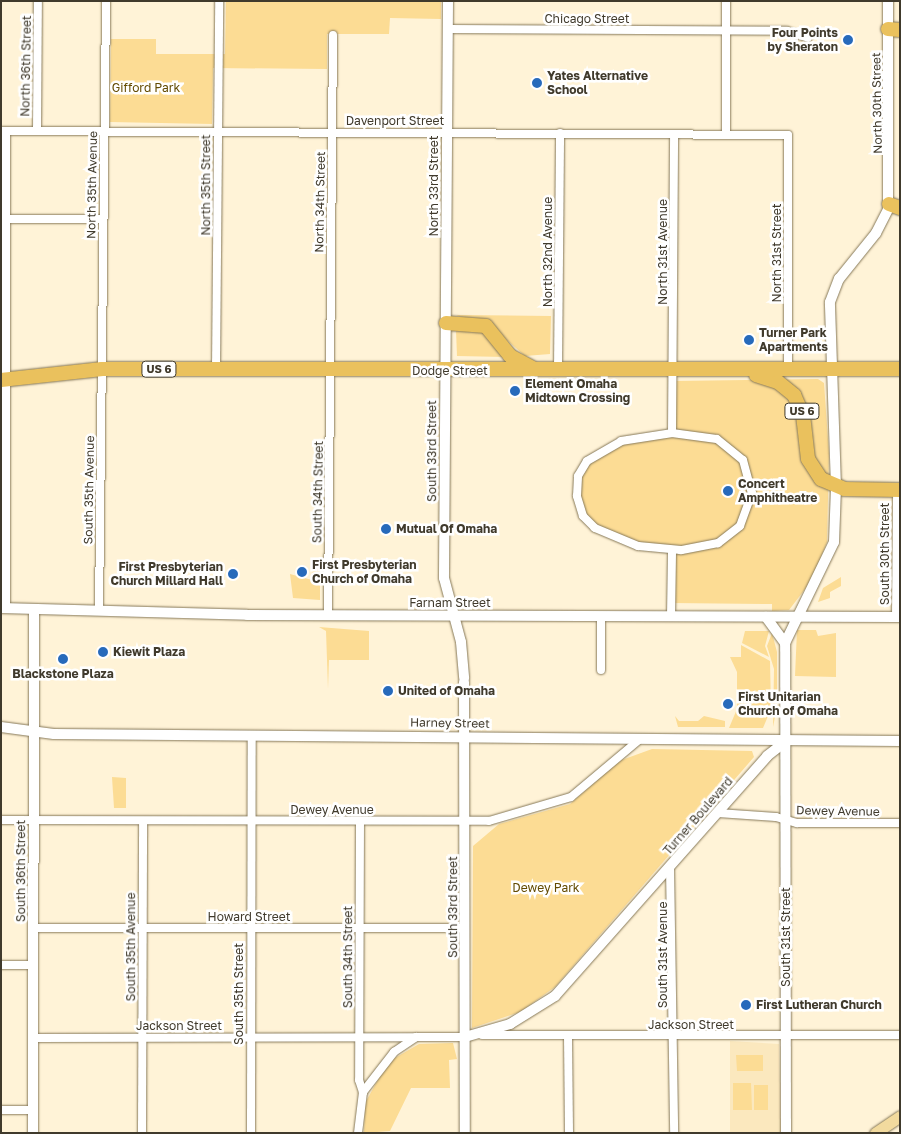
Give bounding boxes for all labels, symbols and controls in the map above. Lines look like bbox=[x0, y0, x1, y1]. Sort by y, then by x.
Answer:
street label: Chicago Street bbox=[544, 12, 630, 26]
street label: North 36th Street bbox=[18, 15, 34, 117]
place label: Four Points by Sheraton bbox=[768, 26, 838, 54]
marker: Four Points by Sheraton bbox=[842, 34, 854, 46]
street label: North 30th Street bbox=[869, 52, 885, 154]
place label: Yates Alternative School bbox=[547, 69, 648, 97]
marker: Yates Alternative School bbox=[531, 77, 543, 89]
park label: Gifford Park bbox=[112, 81, 180, 95]
street label: Davenport Street bbox=[346, 114, 444, 128]
street label: North 35th Avenue bbox=[84, 131, 100, 239]
street label: North 35th Street bbox=[199, 134, 213, 236]
street label: North 33rd Street bbox=[427, 136, 441, 236]
street label: North 34th Street bbox=[312, 151, 328, 253]
street label: North 32nd Avenue bbox=[541, 197, 555, 307]
street label: North 31st Avenue bbox=[656, 199, 670, 305]
street label: North 31st Street bbox=[770, 204, 784, 302]
place label: Turner Park Apartments bbox=[759, 326, 828, 354]
marker: Turner Park Apartments bbox=[743, 334, 755, 346]
road number: US 6 bbox=[140, 360, 178, 378]
street label: Dodge Street bbox=[412, 364, 488, 378]
place label: Element Omaha Midtown Crossing bbox=[525, 377, 630, 405]
marker: Element Omaha Midtown Crossing bbox=[509, 385, 521, 397]
street label: South 33rd Street bbox=[425, 400, 439, 502]
road number: US 6 bbox=[783, 402, 821, 420]
street label: South 35th Avenue bbox=[81, 435, 97, 545]
street label: South 34th Street bbox=[310, 441, 326, 543]
place label: Concert Amphitheatre bbox=[738, 477, 817, 505]
marker: Concert Amphitheatre bbox=[722, 485, 734, 497]
street label: South 30th Street bbox=[878, 503, 892, 605]
place label: Mutual Of Omaha bbox=[396, 522, 497, 536]
marker: Mutual Of Omaha bbox=[380, 523, 392, 535]
place label: First Presbyterian Church of Omaha bbox=[312, 558, 417, 586]
place label: First Presbyterian Church Millard Hall bbox=[110, 560, 223, 588]
marker: First Presbyterian Church of Omaha bbox=[296, 566, 308, 578]
marker: First Presbyterian Church Millard Hall bbox=[227, 568, 239, 580]
street label: Farnam Street bbox=[409, 596, 491, 610]
place label: Kiewit Plaza bbox=[113, 645, 185, 659]
marker: Kiewit Plaza bbox=[97, 646, 109, 658]
marker: Blackstone Plaza bbox=[57, 653, 69, 665]
place label: Blackstone Plaza bbox=[12, 667, 114, 681]
place label: United of Omaha bbox=[398, 684, 495, 698]
marker: United of Omaha bbox=[382, 685, 394, 697]
place label: First Unitarian Church of Omaha bbox=[738, 690, 838, 718]
marker: First Unitarian Church of Omaha bbox=[722, 698, 734, 710]
street label: Harney Street bbox=[410, 715, 490, 731]
street label: Turner Boulevard bbox=[660, 774, 736, 858]
street label: Dewey Avenue bbox=[290, 803, 374, 817]
street label: Dewey Avenue bbox=[796, 803, 880, 819]
street label: South 36th Street bbox=[14, 820, 28, 922]
street label: South 33rd Street bbox=[446, 856, 460, 958]
park label: Dewey Park bbox=[512, 881, 580, 895]
street label: South 31st Street bbox=[779, 887, 793, 987]
street label: South 35th Avenue bbox=[124, 893, 138, 1001]
street label: South 31st Avenue bbox=[656, 902, 670, 1008]
street label: South 34th Street bbox=[341, 906, 355, 1008]
street label: Howard Street bbox=[208, 910, 290, 924]
street label: South 35th Street bbox=[232, 943, 246, 1045]
place label: First Lutheran Church bbox=[756, 998, 882, 1012]
marker: First Lutheran Church bbox=[740, 999, 752, 1011]
street label: Jackson Street bbox=[648, 1018, 734, 1032]
street label: Jackson Street bbox=[136, 1019, 222, 1033]

